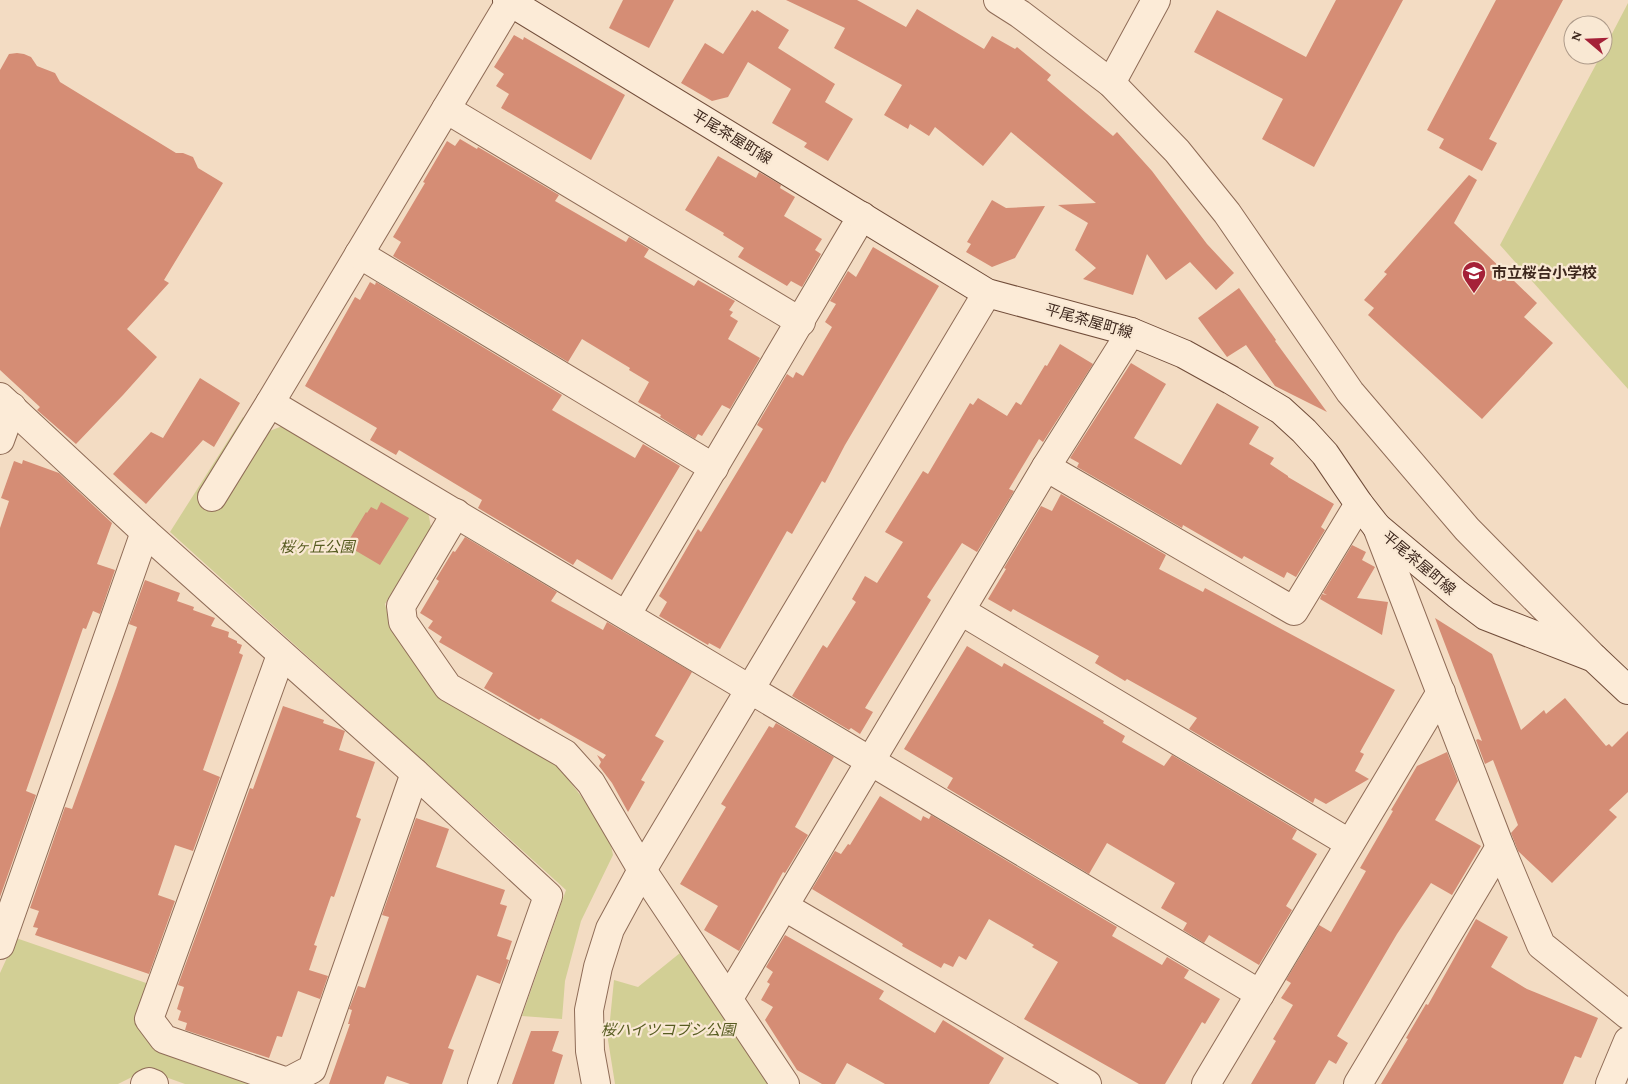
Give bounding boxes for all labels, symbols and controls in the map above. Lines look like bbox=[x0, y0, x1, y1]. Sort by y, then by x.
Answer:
north arrow bbox=[1563, 15, 1613, 65]
text: N bbox=[1567, 28, 1585, 43]
street label: 平尾茶屋町線 bbox=[689, 107, 775, 167]
school or university icon: 市立桜台小学校 bbox=[1461, 260, 1487, 294]
place label: 市立桜台小学校 bbox=[1492, 265, 1597, 281]
street label: 平尾茶屋町線 bbox=[1044, 301, 1134, 341]
street label: 平尾茶屋町線 bbox=[1379, 528, 1459, 598]
park label: 桜ヶ丘公園 bbox=[279, 539, 356, 555]
park label: 桜ハイツコブシ公園 bbox=[601, 1022, 737, 1038]

